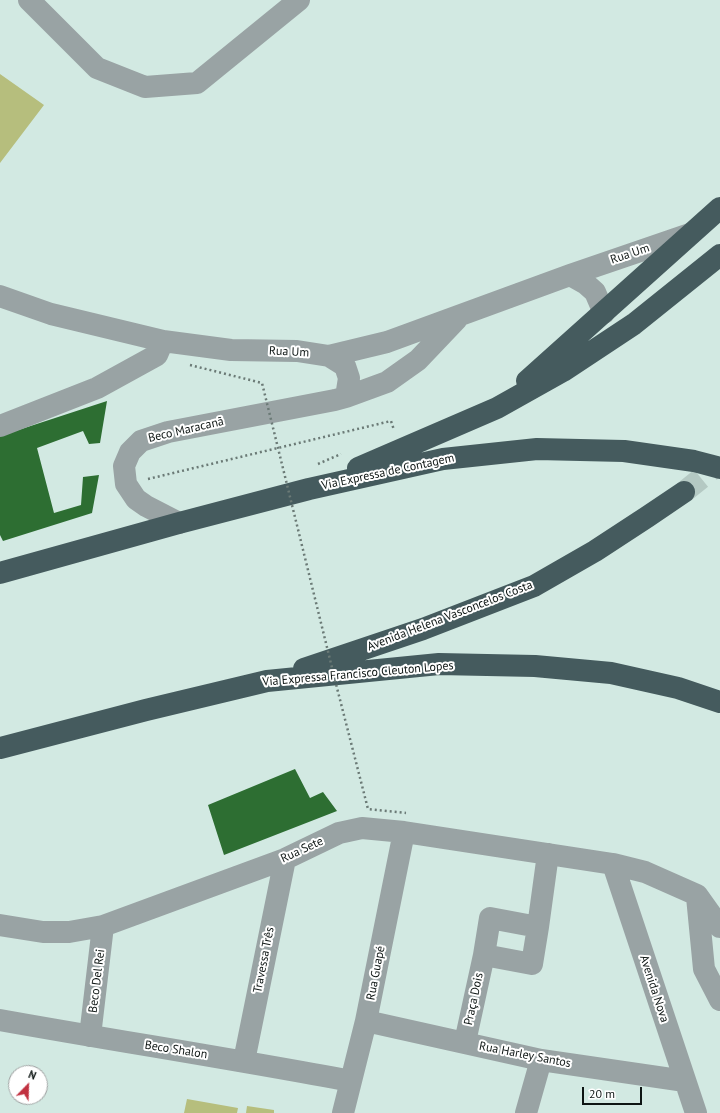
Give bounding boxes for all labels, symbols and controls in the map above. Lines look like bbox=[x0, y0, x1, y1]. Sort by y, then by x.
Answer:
street label: Rua Um bbox=[609, 241, 651, 267]
street label: Rua Um bbox=[269, 344, 309, 360]
street label: Beco Maracanã bbox=[147, 414, 225, 446]
street label: Via Expressa de Contagem bbox=[320, 451, 456, 493]
street label: Avenida Helena Vasconcelos Costa bbox=[365, 578, 535, 654]
street label: Via Expressa Francisco Cleuton Lopes bbox=[262, 658, 454, 690]
street label: Rua Sete bbox=[278, 834, 326, 866]
street label: Travessa Três bbox=[251, 926, 277, 994]
street label: Rua Guapé bbox=[364, 945, 388, 1001]
street label: Beco Del Rei bbox=[86, 948, 108, 1014]
street label: Avenida Nova bbox=[636, 954, 672, 1024]
street label: Praça Dois bbox=[461, 971, 487, 1027]
street label: Beco Shalon bbox=[144, 1038, 208, 1062]
street label: Rua Harley Santos bbox=[478, 1039, 572, 1071]
north arrow bbox=[8, 1065, 48, 1105]
text: N bbox=[26, 1067, 38, 1083]
scale bar bbox=[584, 1079, 644, 1105]
text: 20 m bbox=[589, 1086, 615, 1101]

